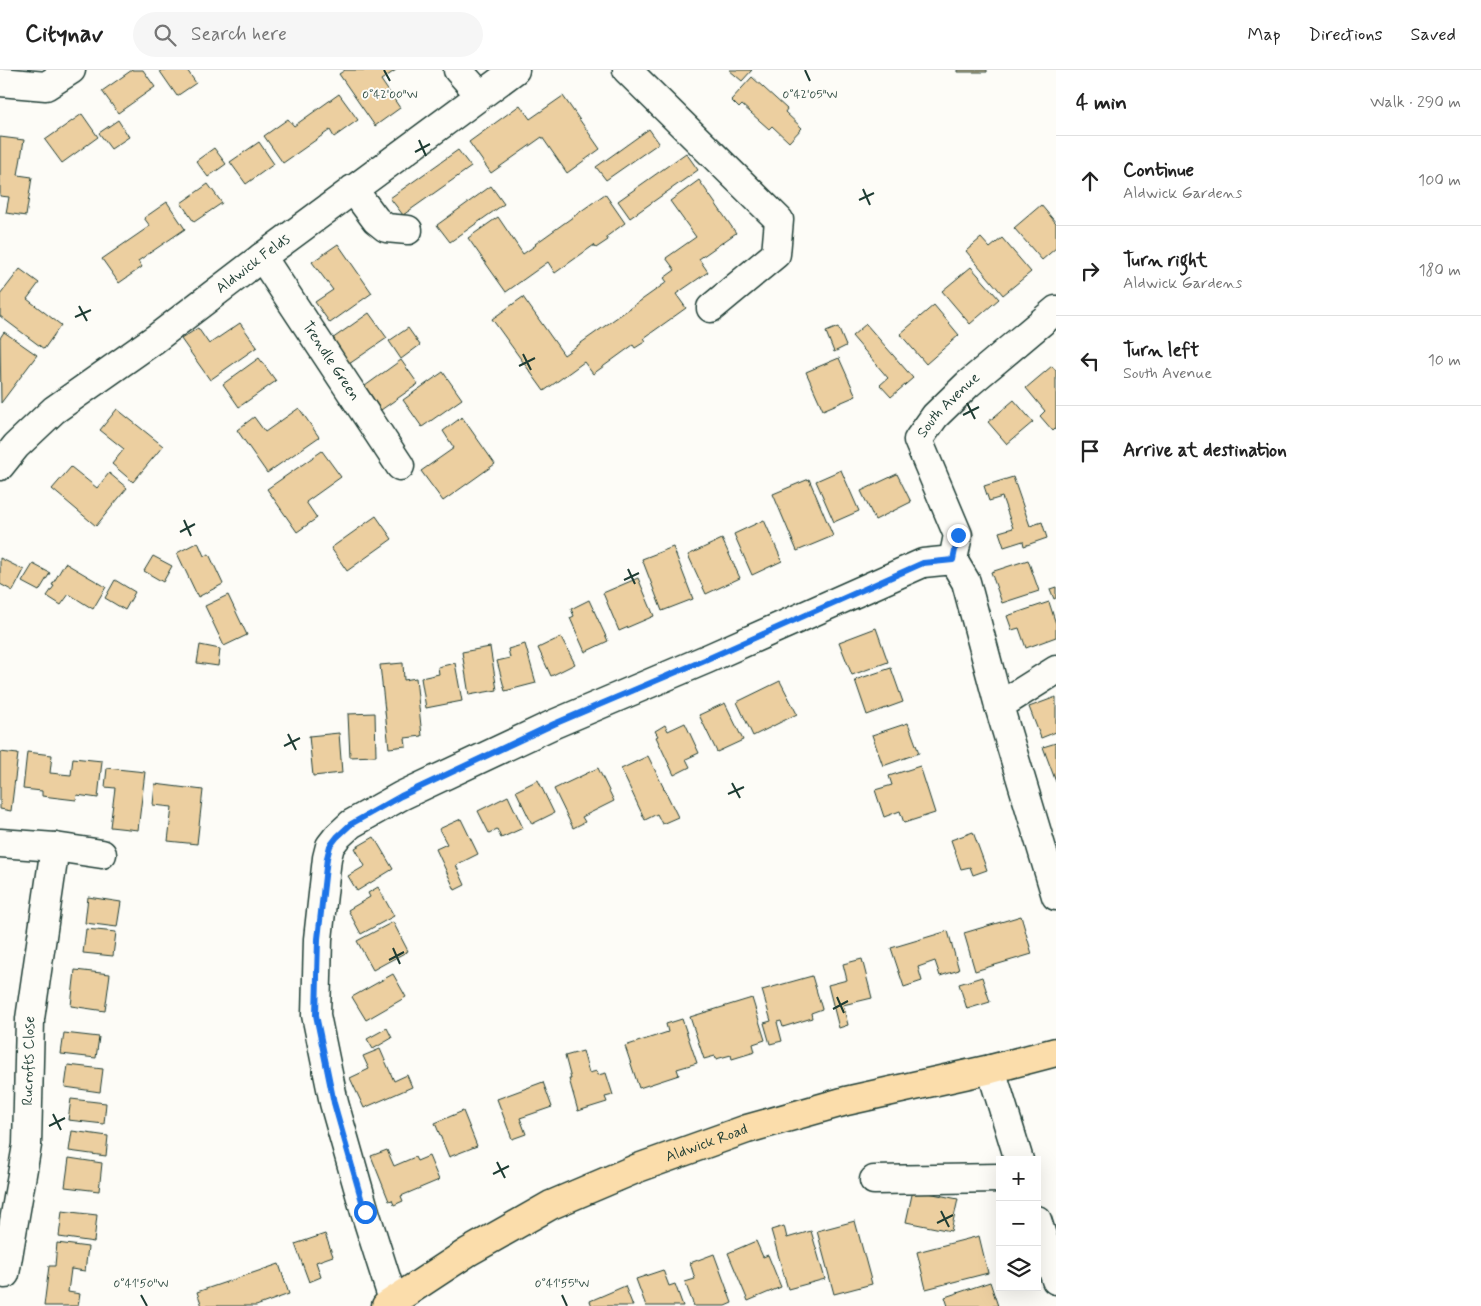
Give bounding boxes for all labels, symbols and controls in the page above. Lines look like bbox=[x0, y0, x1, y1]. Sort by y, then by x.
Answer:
search box bbox=[133, 12, 483, 57]
text: Citynav bbox=[25, 19, 103, 50]
icon: search bbox=[151, 21, 179, 49]
text: Search here bbox=[191, 22, 287, 47]
text: Map bbox=[1248, 23, 1281, 47]
text: Directions bbox=[1309, 23, 1383, 47]
text: Saved bbox=[1411, 23, 1456, 47]
text: 0°42'00"W bbox=[362, 87, 418, 103]
text: 0°42'05"W bbox=[783, 87, 838, 103]
text: 4 min bbox=[1076, 89, 1127, 117]
text: Walk · 290 m bbox=[1370, 92, 1461, 113]
text: Continue bbox=[1123, 158, 1194, 183]
icon: ahead bbox=[1076, 167, 1104, 195]
text: 100 m bbox=[1418, 170, 1461, 191]
text: Aldwick Gardens bbox=[1123, 183, 1242, 204]
street label: Aldwick Felds bbox=[212, 229, 294, 299]
text: Turn right bbox=[1123, 248, 1207, 273]
icon: right bbox=[1076, 257, 1104, 285]
text: 180 m bbox=[1418, 260, 1461, 281]
text: Aldwick Gardens bbox=[1123, 273, 1242, 294]
street label: Trendle Green bbox=[297, 318, 364, 405]
text: Turn left bbox=[1123, 338, 1199, 363]
icon: left bbox=[1076, 347, 1104, 375]
text: 10 m bbox=[1428, 350, 1461, 371]
text: South Avenue bbox=[1123, 363, 1212, 384]
street label: South Avenue bbox=[912, 368, 984, 442]
icon: arrive bbox=[1076, 437, 1104, 465]
text: Arrive at destination bbox=[1123, 438, 1287, 463]
route end bbox=[947, 524, 970, 547]
street label: Rucrofts Close bbox=[18, 1016, 40, 1106]
street label: Aldwick Road bbox=[663, 1119, 751, 1167]
map controls bbox=[996, 1156, 1041, 1291]
button: + bbox=[996, 1156, 1041, 1201]
route start bbox=[354, 1201, 377, 1224]
button: − bbox=[996, 1201, 1041, 1246]
button: layers bbox=[996, 1246, 1041, 1291]
text: 0°41'50"W bbox=[114, 1276, 168, 1292]
text: 0°41'55"W bbox=[535, 1276, 589, 1292]

